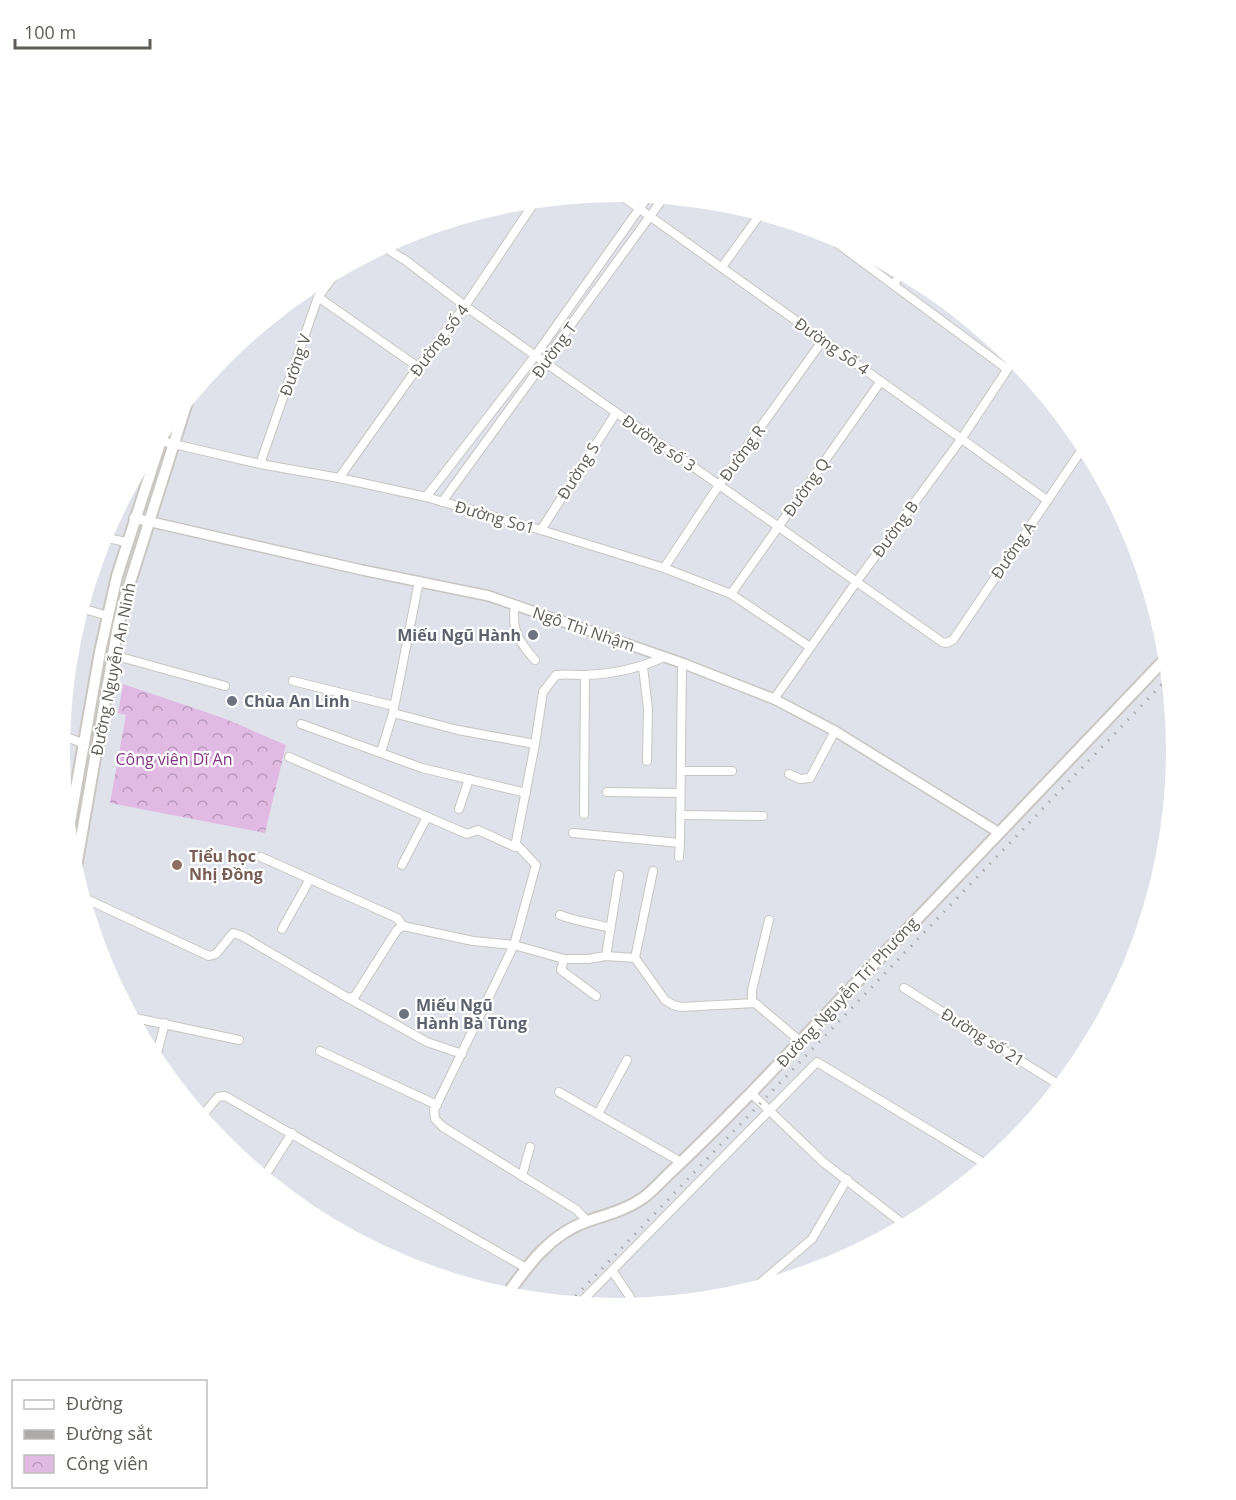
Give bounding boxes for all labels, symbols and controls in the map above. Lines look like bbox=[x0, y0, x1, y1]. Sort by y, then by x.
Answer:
scale bar bbox=[15, 12, 150, 50]
text: 100 m bbox=[24, 20, 76, 44]
street label: Đường số 4 bbox=[405, 299, 473, 381]
street label: Đường Số 4 bbox=[790, 312, 874, 380]
street label: Đường T bbox=[526, 318, 582, 382]
street label: Đường V bbox=[274, 331, 316, 399]
street label: Đường số 3 bbox=[618, 410, 700, 476]
street label: Đường R bbox=[714, 420, 770, 486]
street label: Đường S bbox=[552, 438, 604, 504]
street label: Đường Q bbox=[778, 453, 834, 521]
street label: Đường So1 bbox=[452, 495, 538, 539]
street label: Đường B bbox=[867, 496, 923, 562]
street label: Đường A bbox=[986, 516, 1041, 583]
street label: Đường Nguyễn An Ninh bbox=[85, 581, 141, 757]
street label: Ngô Thì Nhậm bbox=[530, 601, 638, 657]
place label: Miếu Ngũ Hành bbox=[397, 624, 521, 646]
marker: Miếu Ngũ Hành bbox=[526, 628, 540, 642]
place label: Chùa An Linh bbox=[244, 690, 350, 712]
marker: Chùa An Linh bbox=[225, 694, 239, 708]
park label: Công viên Dĩ An bbox=[115, 748, 233, 770]
place label: Tiểu học Nhị Đồng bbox=[189, 845, 263, 885]
marker: Tiểu học Nhị Đồng bbox=[170, 858, 184, 872]
street label: Đường Nguyễn Tri Phương bbox=[771, 912, 923, 1072]
place label: Miếu Ngũ Hành Bà Tùng bbox=[416, 994, 527, 1034]
street label: Đường số 21 bbox=[937, 1003, 1029, 1071]
marker: Miếu Ngũ Hành Bà Tùng bbox=[397, 1007, 411, 1021]
legend bbox=[12, 1380, 207, 1488]
text: Đường bbox=[66, 1391, 123, 1415]
text: Đường sắt bbox=[66, 1421, 152, 1445]
text: Công viên bbox=[66, 1451, 148, 1475]

